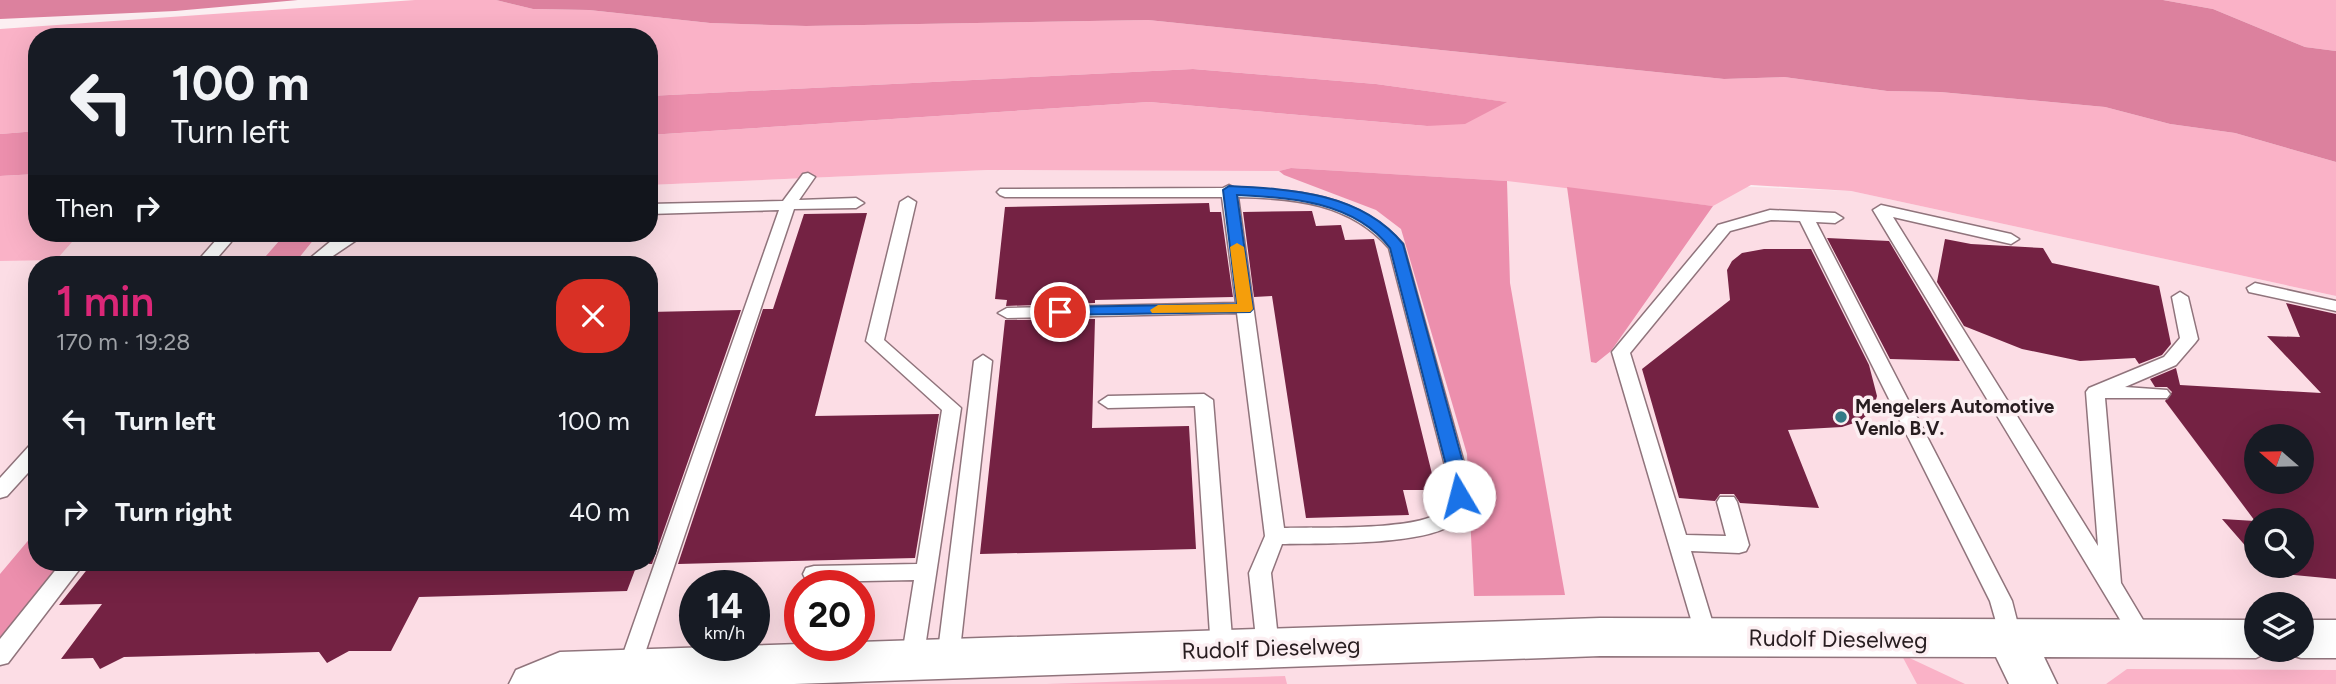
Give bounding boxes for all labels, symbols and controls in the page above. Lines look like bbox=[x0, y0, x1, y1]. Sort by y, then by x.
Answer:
text: 100 m bbox=[171, 53, 310, 112]
icon: left bbox=[56, 56, 147, 147]
text: Turn left bbox=[171, 113, 290, 151]
icon: right bbox=[128, 189, 166, 227]
text: Then bbox=[56, 192, 114, 224]
text: 1 min bbox=[56, 276, 154, 327]
button: close bbox=[556, 279, 630, 353]
pin bbox=[1030, 282, 1090, 342]
icon: arrive bbox=[1041, 293, 1079, 331]
text: 170 m · 19:28 bbox=[56, 328, 190, 356]
place label: Mengelers Automotive Venlo B.V. bbox=[1855, 395, 2055, 440]
icon: left bbox=[56, 402, 94, 440]
text: Turn left bbox=[115, 405, 216, 437]
text: 100 m bbox=[557, 405, 630, 437]
marker: Mengelers Automotive Venlo B.V. bbox=[1833, 409, 1849, 425]
north arrow bbox=[2244, 424, 2314, 494]
map controls bbox=[2244, 424, 2314, 662]
position arrow bbox=[1422, 459, 1496, 533]
icon: right bbox=[56, 493, 94, 531]
text: Turn right bbox=[115, 496, 232, 528]
text: 40 m bbox=[569, 496, 630, 528]
button: search bbox=[2244, 508, 2314, 578]
speed limit sign: 20 bbox=[784, 570, 875, 661]
text: 14 bbox=[706, 585, 743, 627]
button: layers bbox=[2244, 592, 2314, 662]
text: km/h bbox=[704, 622, 745, 644]
street label: Rudolf Dieselweg bbox=[1748, 623, 1928, 655]
street label: Rudolf Dieselweg bbox=[1181, 631, 1361, 665]

